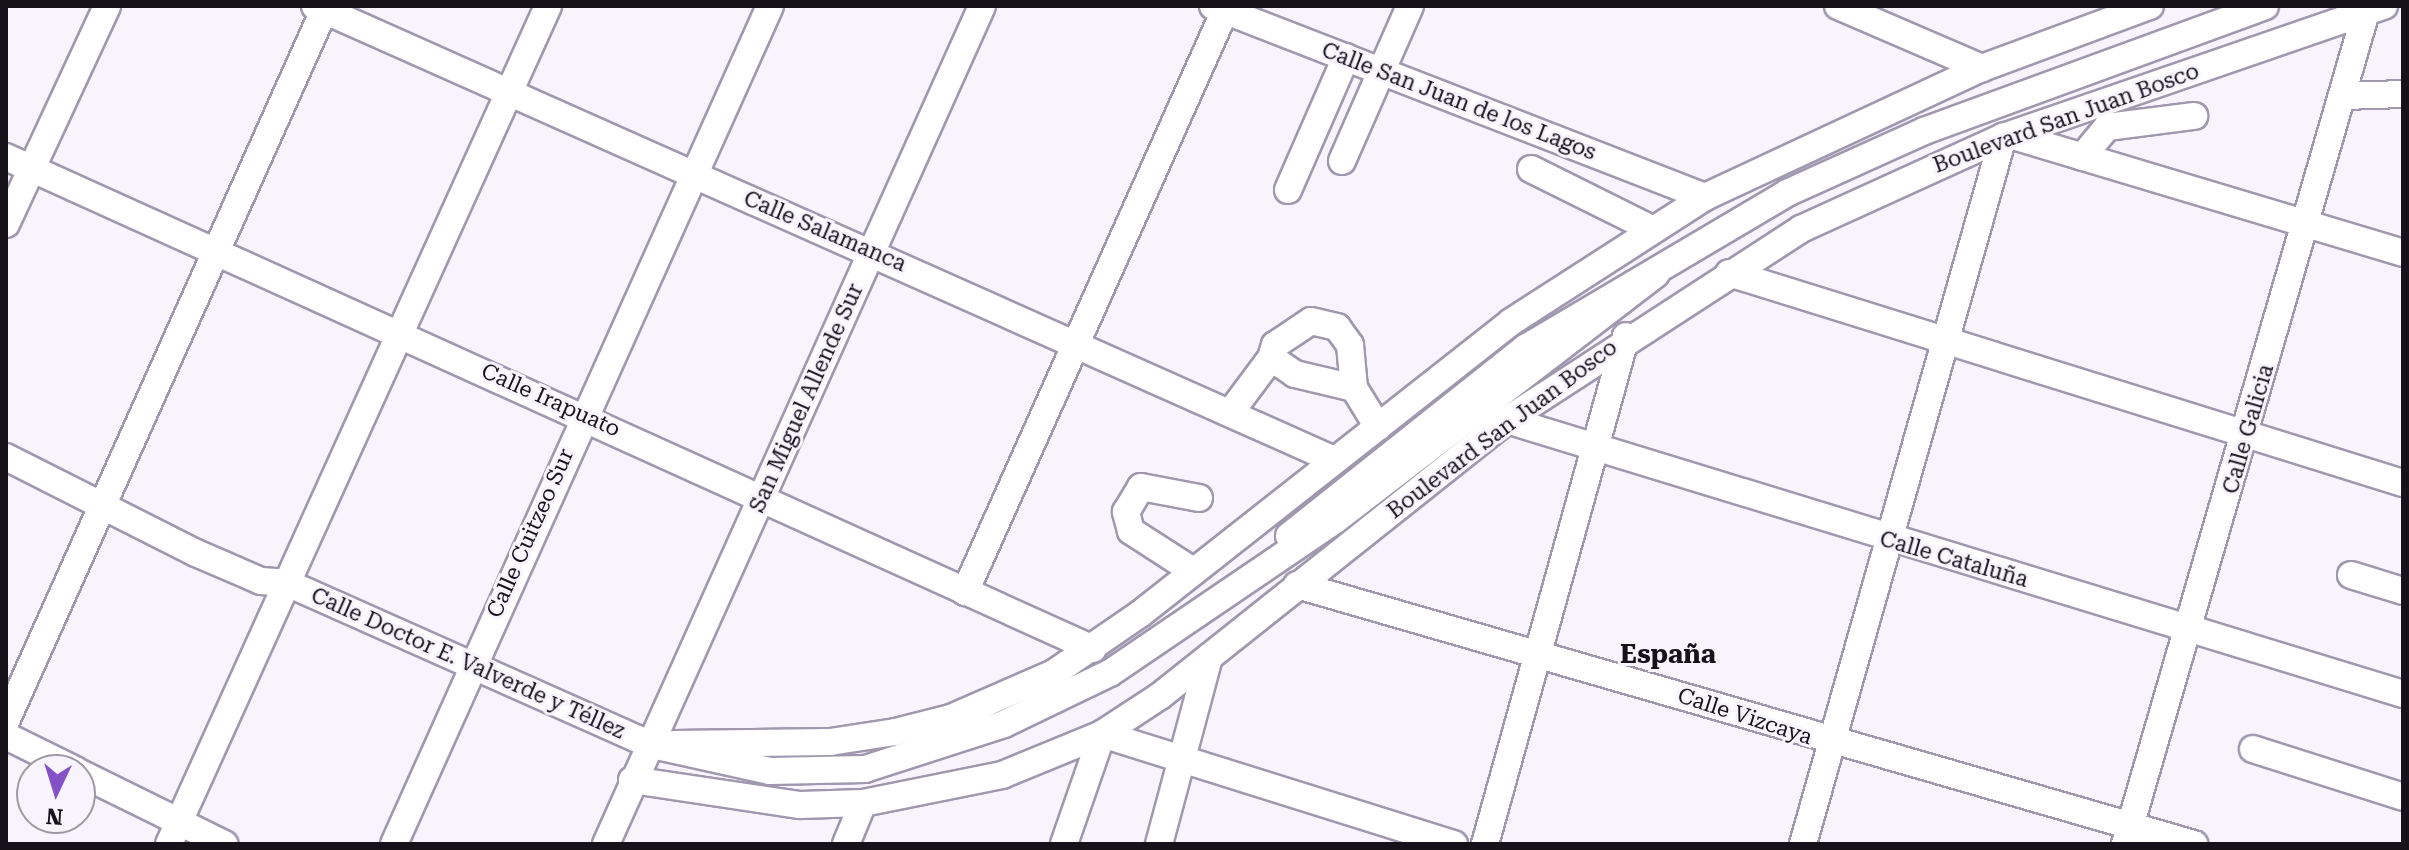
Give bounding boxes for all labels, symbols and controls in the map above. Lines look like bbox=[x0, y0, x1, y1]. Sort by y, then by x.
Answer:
street label: Calle San Juan de los Lagos bbox=[1318, 36, 1600, 166]
street label: Boulevard San Juan Bosco bbox=[1929, 58, 2203, 178]
street label: Calle Salamanca bbox=[740, 185, 910, 277]
street label: San Miguel Allende Sur bbox=[744, 279, 868, 517]
street label: Boulevard San Juan Bosco bbox=[1382, 334, 1622, 524]
street label: Calle Irapuato bbox=[477, 358, 625, 442]
street label: Calle Galicia bbox=[2217, 361, 2279, 497]
street label: Calle Cuitzeo Sur bbox=[481, 444, 579, 622]
street label: Calle Cataluña bbox=[1877, 525, 2031, 593]
street label: Calle Doctor E. Valverde y Téllez bbox=[307, 582, 629, 744]
district label: España bbox=[1620, 639, 1716, 671]
street label: Calle Vizcaya bbox=[1674, 682, 1816, 750]
north arrow bbox=[16, 754, 96, 834]
text: N bbox=[45, 803, 64, 830]

